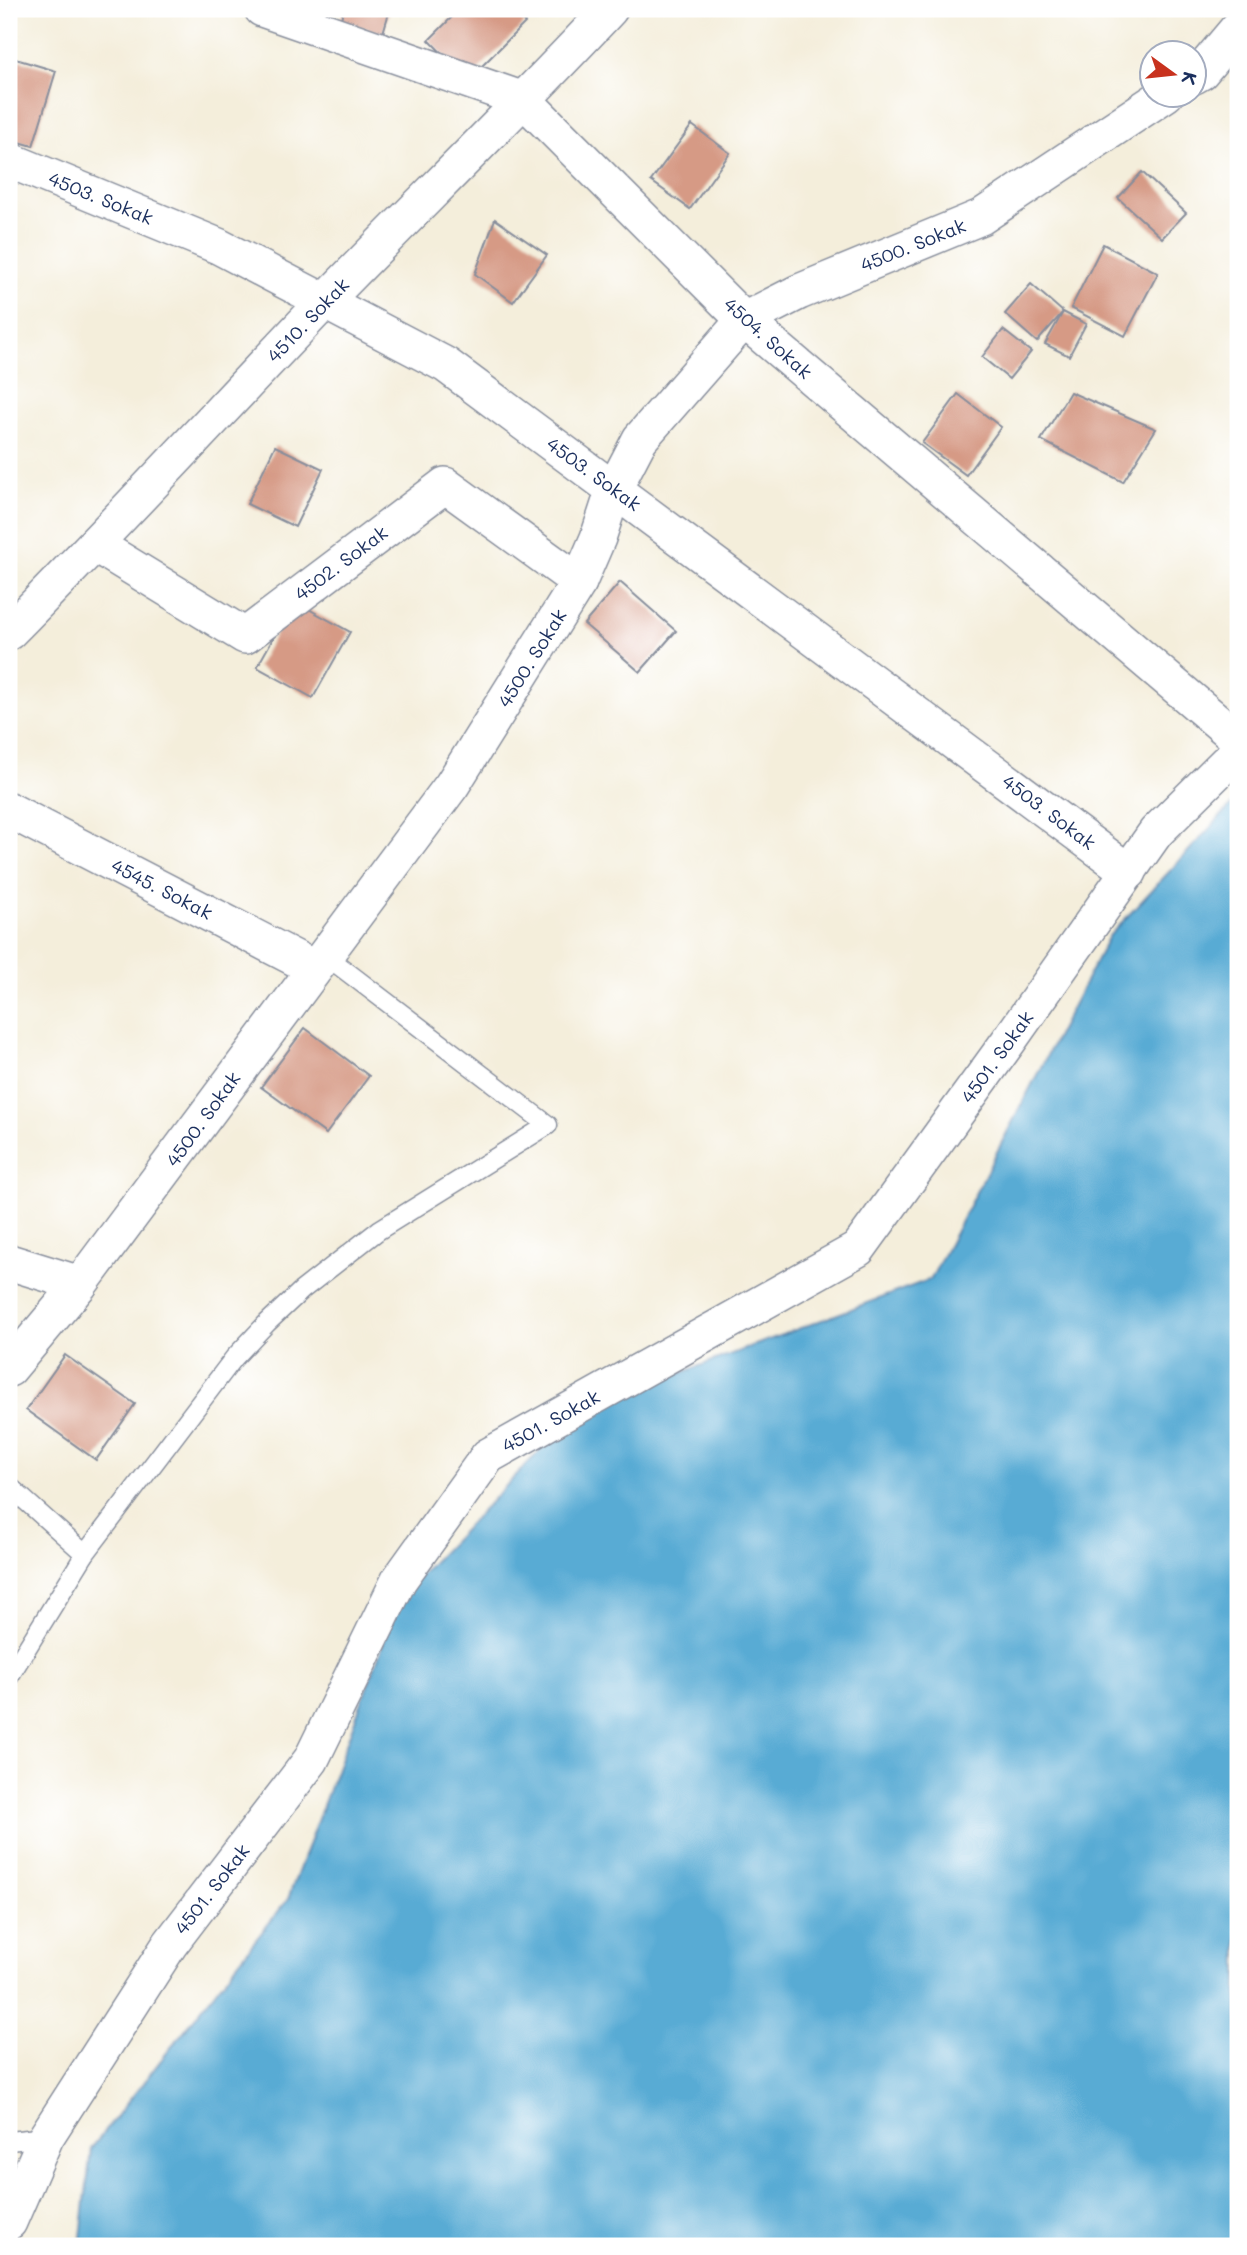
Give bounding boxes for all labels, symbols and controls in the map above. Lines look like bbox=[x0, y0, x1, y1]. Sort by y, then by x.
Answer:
north arrow bbox=[1138, 38, 1208, 108]
text: K bbox=[1176, 69, 1204, 88]
street label: 4503. Sokak bbox=[45, 165, 157, 230]
street label: 4500. Sokak bbox=[857, 212, 969, 277]
street label: 4510. Sokak bbox=[261, 272, 354, 367]
street label: 4504. Sokak bbox=[719, 291, 818, 384]
street label: 4503. Sokak bbox=[542, 431, 646, 516]
street label: 4502. Sokak bbox=[289, 519, 392, 606]
street label: 4500. Sokak bbox=[491, 604, 572, 712]
street label: 4503. Sokak bbox=[998, 768, 1101, 855]
street label: 4545. Sokak bbox=[107, 852, 217, 925]
street label: 4501. Sokak bbox=[955, 1006, 1038, 1108]
street label: 4500. Sokak bbox=[160, 1066, 245, 1171]
street label: 4501. Sokak bbox=[497, 1383, 604, 1458]
street label: 4501. Sokak bbox=[168, 1838, 255, 1939]

